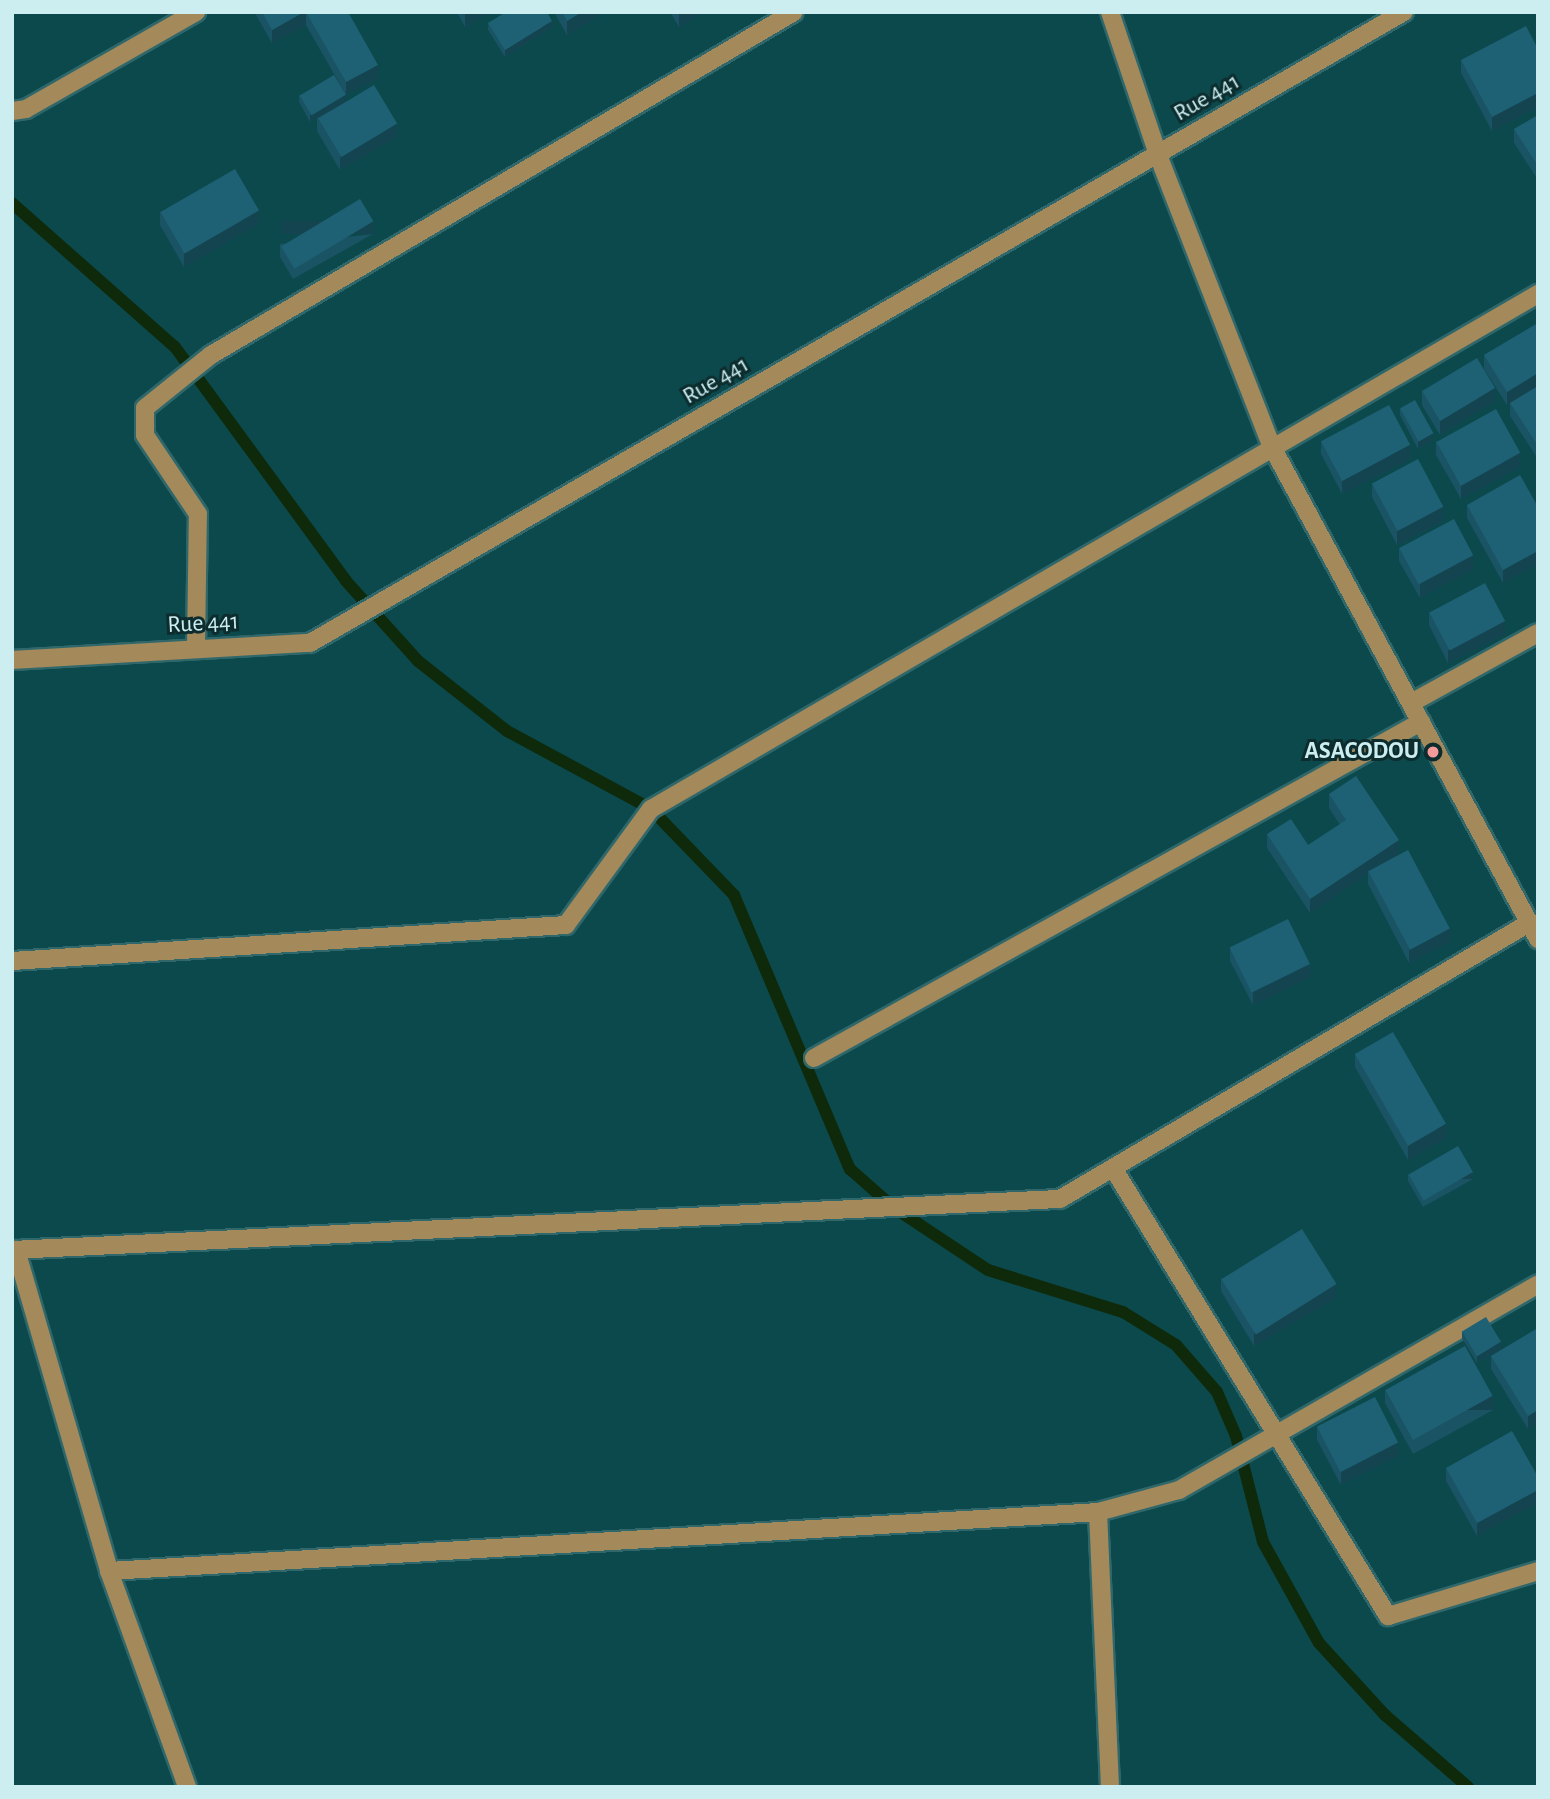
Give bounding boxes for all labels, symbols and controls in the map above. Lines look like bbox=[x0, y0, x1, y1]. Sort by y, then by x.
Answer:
street label: Rue 441 bbox=[1169, 68, 1245, 128]
street label: Rue 441 bbox=[678, 351, 754, 411]
street label: Rue 441 bbox=[167, 608, 239, 640]
place label: ASACODOU bbox=[1304, 738, 1419, 766]
marker: ASACODOU bbox=[1425, 744, 1441, 760]

